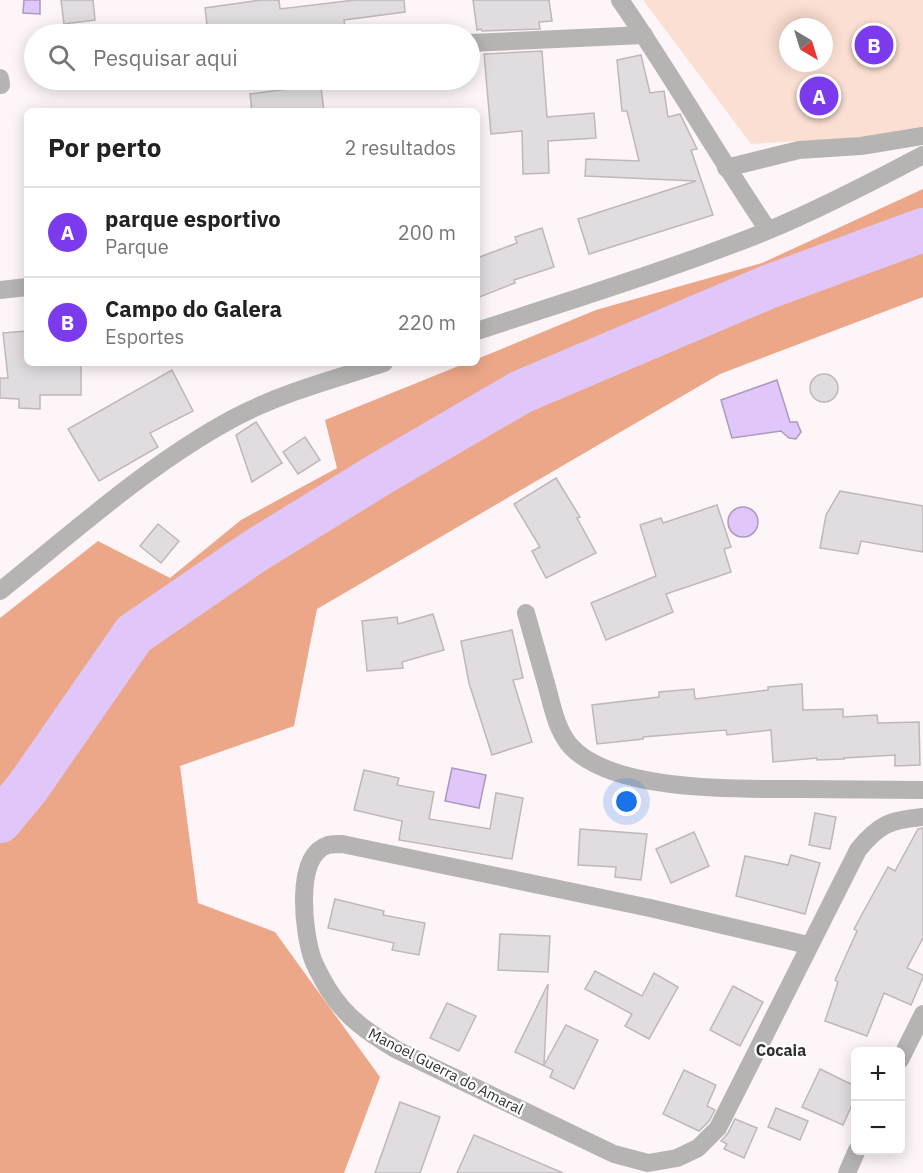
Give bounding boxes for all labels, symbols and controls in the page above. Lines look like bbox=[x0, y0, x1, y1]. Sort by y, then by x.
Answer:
north arrow bbox=[779, 18, 833, 72]
pin: B bbox=[854, 22, 894, 68]
search box bbox=[24, 24, 480, 90]
icon: search bbox=[45, 41, 78, 74]
text: Pesquisar aqui bbox=[93, 43, 238, 72]
pin: A bbox=[800, 74, 838, 118]
text: Por perto bbox=[48, 130, 161, 164]
text: 2 resultados bbox=[344, 134, 456, 161]
text: parque esportivo bbox=[105, 204, 281, 233]
text: A bbox=[61, 219, 74, 246]
text: 200 m bbox=[398, 219, 456, 246]
text: Parque bbox=[105, 233, 169, 260]
text: Campo do Galera bbox=[105, 294, 282, 323]
text: B bbox=[61, 309, 74, 336]
text: 220 m bbox=[398, 309, 456, 336]
text: Esportes bbox=[105, 323, 184, 350]
your location bbox=[612, 787, 641, 816]
street label: Manoel Guerra do Amaral bbox=[365, 1024, 527, 1118]
district label: Cocaia bbox=[756, 1040, 806, 1060]
map controls bbox=[851, 1047, 905, 1155]
button: + bbox=[851, 1047, 905, 1101]
button: − bbox=[851, 1101, 905, 1155]

